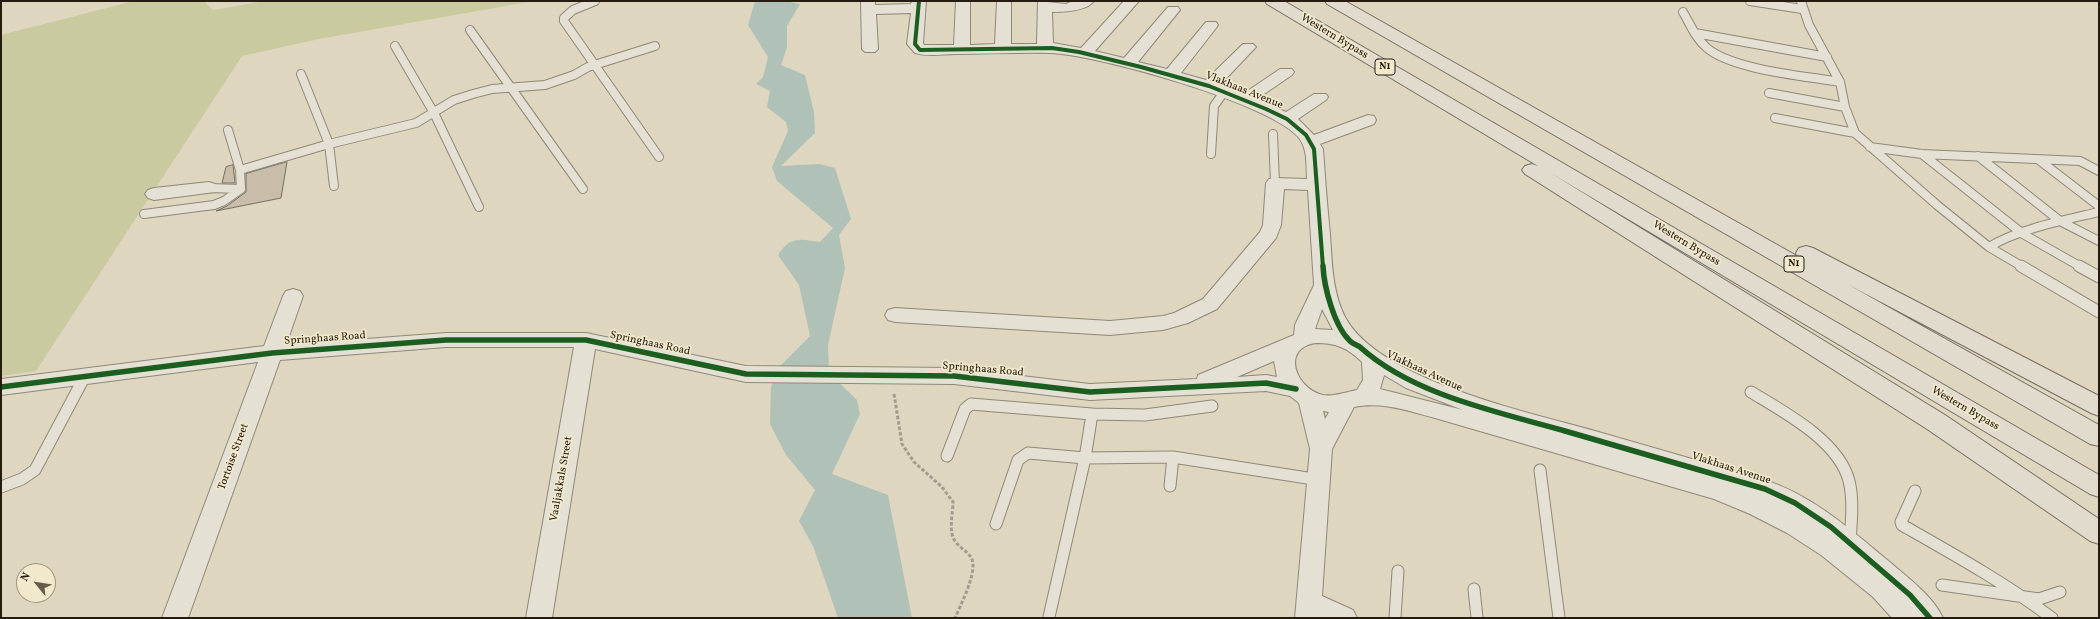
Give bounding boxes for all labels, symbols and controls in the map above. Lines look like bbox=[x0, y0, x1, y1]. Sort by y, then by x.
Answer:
street label: Western Bypass bbox=[1298, 12, 1370, 62]
road number: N1 bbox=[1375, 59, 1395, 75]
street label: Vlakhaas Avenue bbox=[1203, 69, 1285, 113]
street label: Western Bypass bbox=[1650, 219, 1722, 269]
road number: N1 bbox=[1784, 256, 1804, 272]
street label: Springhaas Road bbox=[609, 329, 691, 359]
street label: Springhaas Road bbox=[284, 330, 366, 348]
street label: Vlakhaas Avenue bbox=[1384, 349, 1464, 395]
street label: Springhaas Road bbox=[942, 360, 1024, 380]
street label: Western Bypass bbox=[1929, 384, 2001, 434]
street label: Tortoise Street bbox=[216, 422, 252, 492]
street label: Vaaljakkals Street bbox=[548, 436, 576, 522]
street label: Vlakhaas Avenue bbox=[1690, 450, 1772, 488]
north arrow bbox=[16, 563, 56, 603]
text: N bbox=[18, 570, 35, 584]

